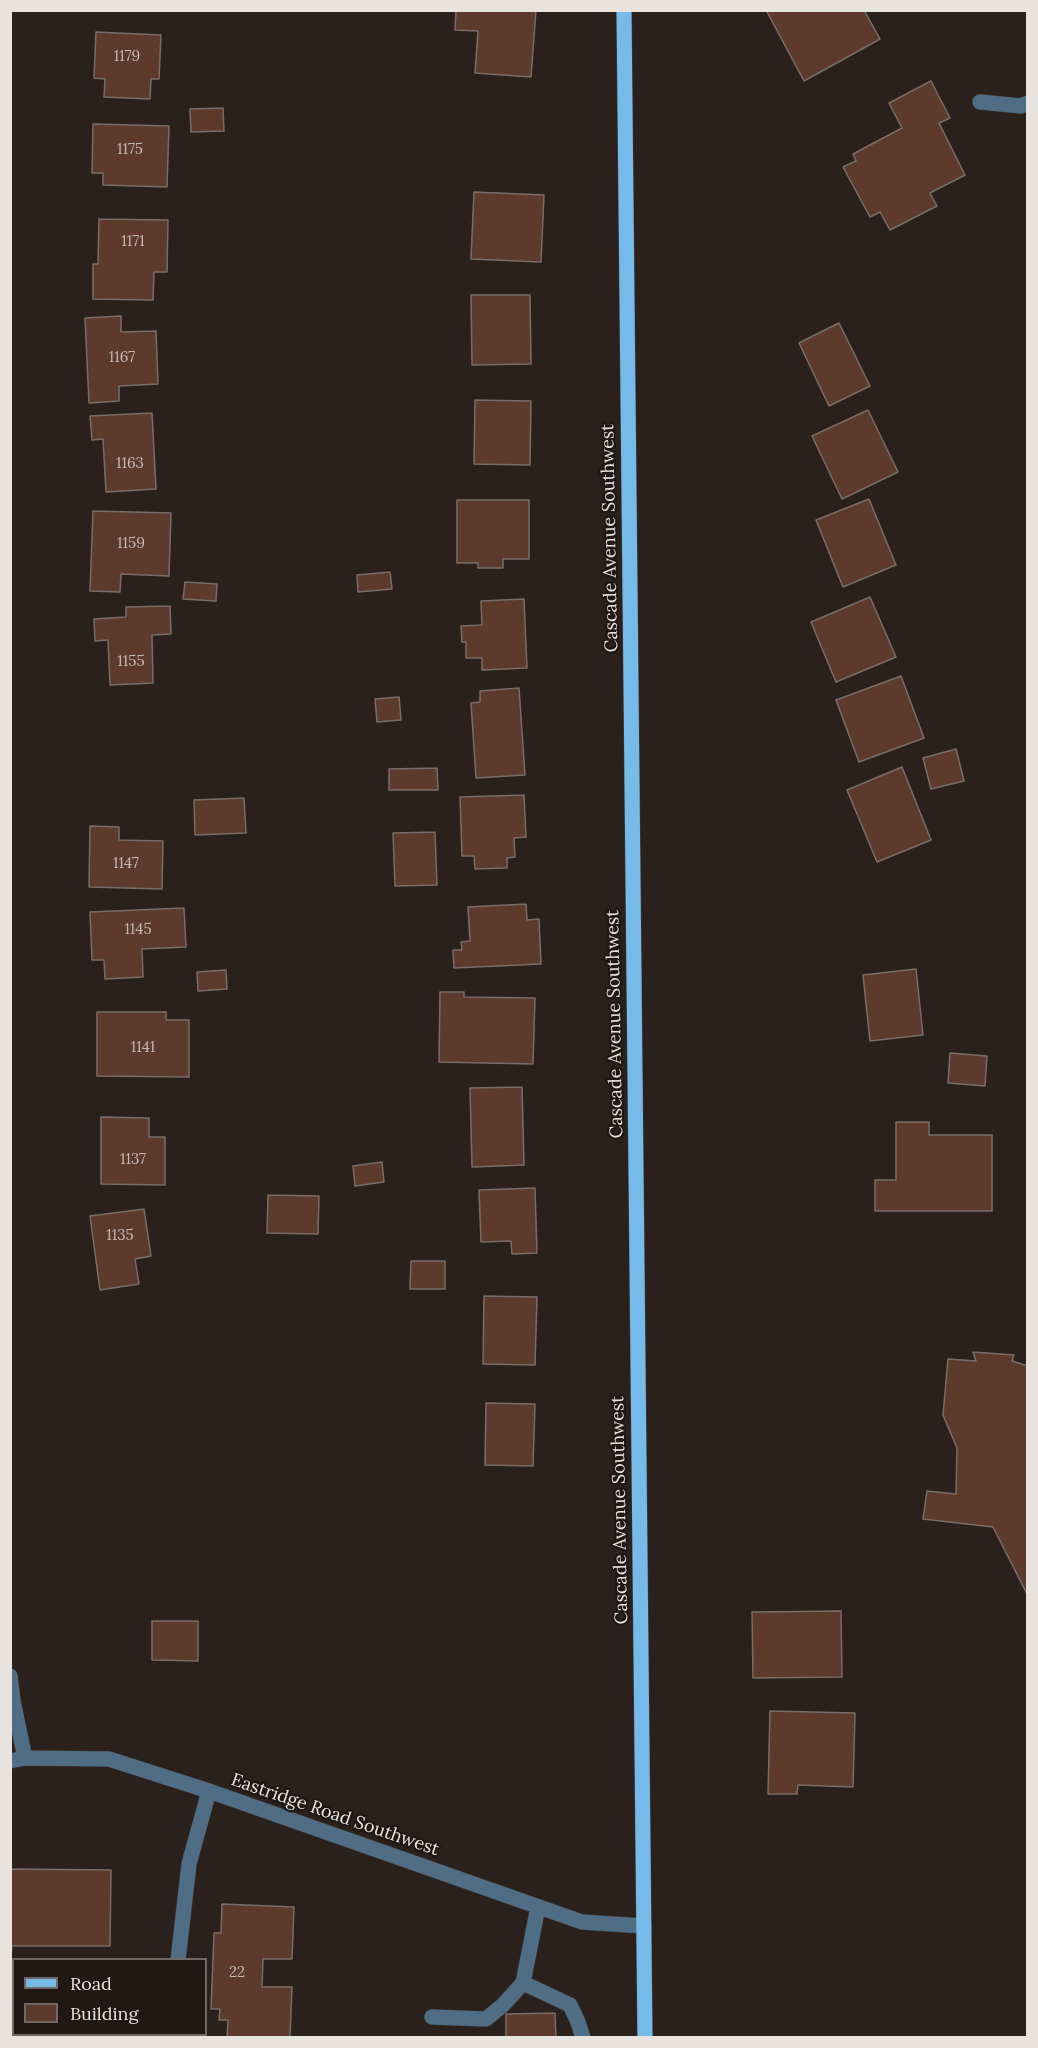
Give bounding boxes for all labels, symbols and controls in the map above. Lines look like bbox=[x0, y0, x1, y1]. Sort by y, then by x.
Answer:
house number: 1179 bbox=[114, 48, 140, 66]
house number: 1175 bbox=[117, 141, 143, 159]
house number: 1171 bbox=[121, 233, 145, 251]
house number: 1167 bbox=[109, 349, 135, 367]
street label: Cascade Avenue Southwest bbox=[597, 424, 623, 652]
house number: 1163 bbox=[116, 455, 144, 473]
house number: 1159 bbox=[117, 535, 145, 553]
house number: 1155 bbox=[117, 653, 145, 671]
house number: 1147 bbox=[113, 855, 139, 873]
street label: Cascade Avenue Southwest bbox=[602, 910, 628, 1138]
house number: 1145 bbox=[124, 921, 152, 939]
house number: 1141 bbox=[131, 1039, 155, 1057]
house number: 1137 bbox=[120, 1151, 146, 1169]
house number: 1135 bbox=[106, 1227, 134, 1245]
street label: Cascade Avenue Southwest bbox=[607, 1396, 633, 1624]
street label: Eastridge Road Southwest bbox=[228, 1769, 442, 1861]
legend bbox=[12, 1958, 207, 2036]
house number: 22 bbox=[229, 1964, 245, 1982]
text: Road bbox=[70, 1972, 112, 1995]
text: Building bbox=[70, 2002, 138, 2025]

